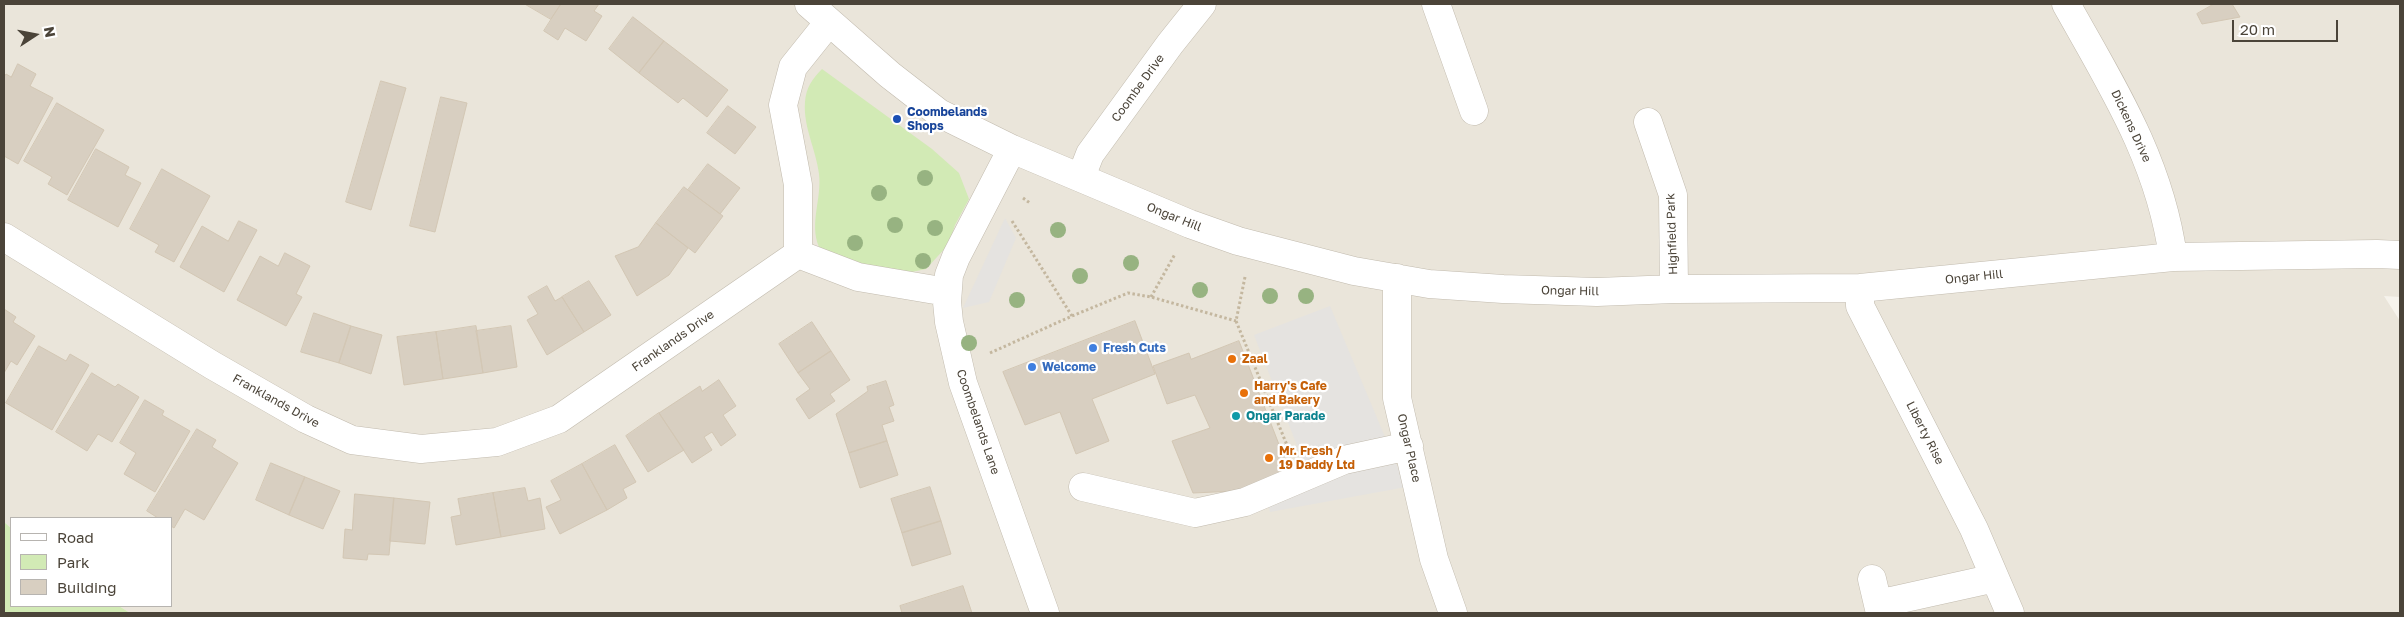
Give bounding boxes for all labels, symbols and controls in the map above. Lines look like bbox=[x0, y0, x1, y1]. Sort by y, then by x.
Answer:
north arrow bbox=[10, 10, 60, 60]
scale bar bbox=[2234, 10, 2340, 42]
text: 20 m bbox=[2240, 20, 2275, 38]
text: N bbox=[41, 25, 60, 39]
street label: Coombe Drive bbox=[1109, 51, 1167, 125]
street label: Dickens Drive bbox=[2108, 88, 2154, 164]
place label: Coombelands Shops bbox=[907, 105, 987, 133]
marker: Coombelands Shops bbox=[891, 113, 903, 125]
street label: Highfield Park bbox=[1663, 193, 1681, 275]
street label: Ongar Hill bbox=[1144, 199, 1204, 235]
street label: Ongar Hill bbox=[1944, 267, 2004, 287]
street label: Ongar Hill bbox=[1541, 283, 1599, 299]
street label: Franklands Drive bbox=[629, 307, 717, 375]
place label: Fresh Cuts bbox=[1103, 341, 1166, 355]
marker: Fresh Cuts bbox=[1087, 342, 1099, 354]
place label: Zaal bbox=[1242, 352, 1267, 366]
marker: Zaal bbox=[1226, 353, 1238, 365]
place label: Welcome bbox=[1042, 360, 1096, 374]
marker: Welcome bbox=[1026, 361, 1038, 373]
street label: Coombelands Lane bbox=[953, 367, 1003, 477]
street label: Franklands Drive bbox=[230, 371, 322, 431]
place label: Harry's Cafe and Bakery bbox=[1254, 379, 1327, 407]
marker: Harry's Cafe and Bakery bbox=[1238, 387, 1250, 399]
street label: Liberty Rise bbox=[1903, 399, 1947, 467]
place label: Ongar Parade bbox=[1246, 409, 1325, 423]
marker: Ongar Parade bbox=[1230, 410, 1242, 422]
street label: Ongar Place bbox=[1394, 412, 1424, 484]
place label: Mr. Fresh / 19 Daddy Ltd bbox=[1279, 444, 1355, 472]
marker: Mr. Fresh / 19 Daddy Ltd bbox=[1263, 452, 1275, 464]
legend bbox=[10, 517, 172, 607]
text: Road bbox=[57, 528, 94, 546]
text: Park bbox=[57, 553, 89, 571]
text: Building bbox=[57, 578, 117, 596]

